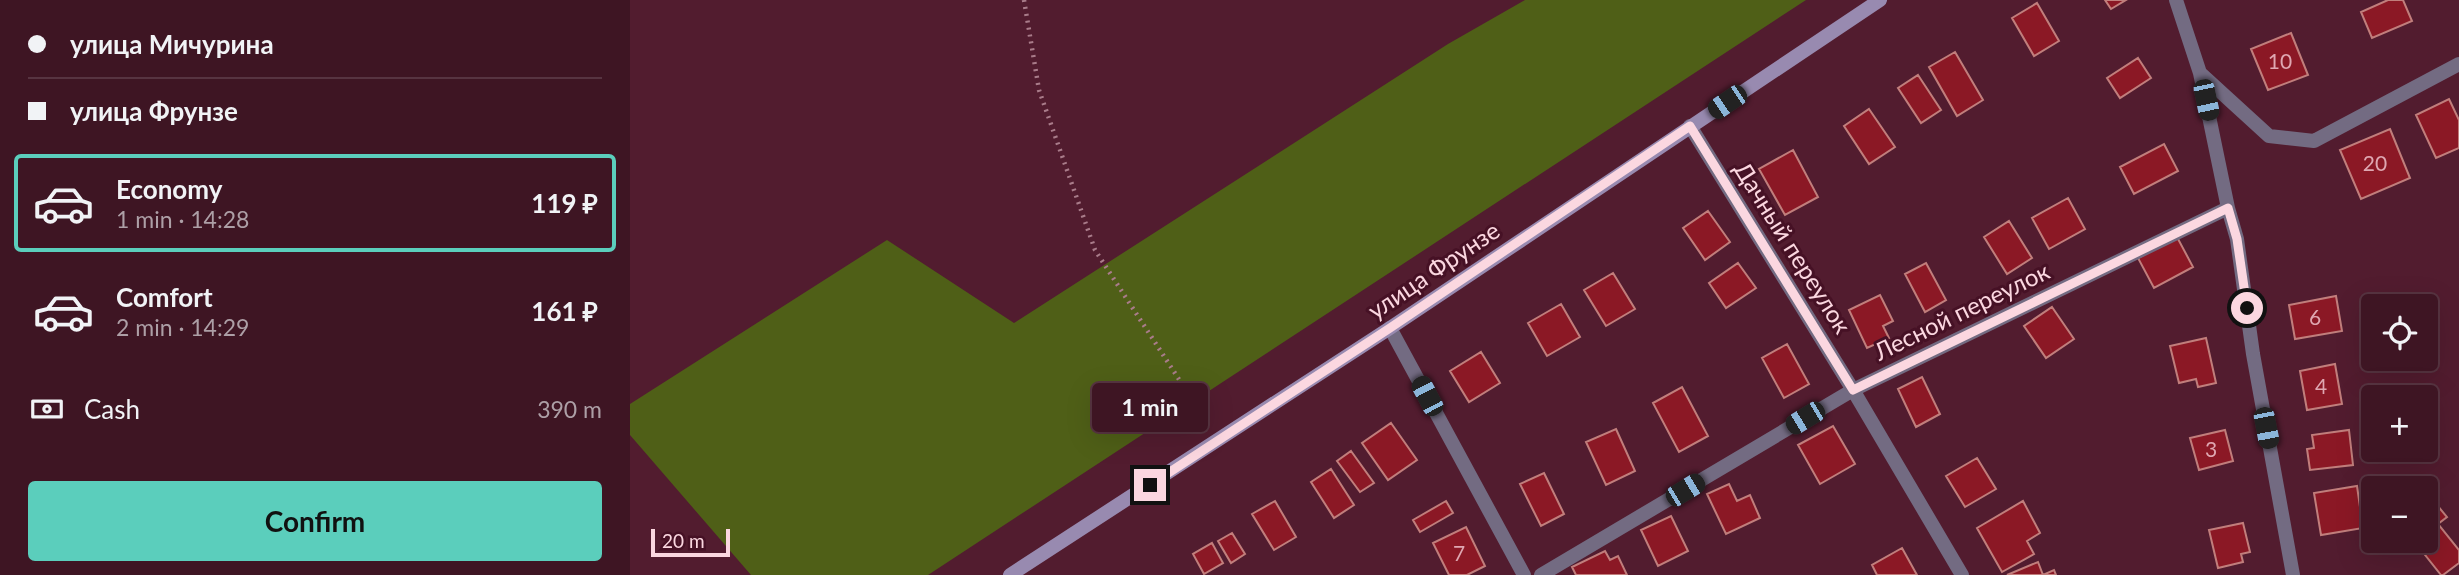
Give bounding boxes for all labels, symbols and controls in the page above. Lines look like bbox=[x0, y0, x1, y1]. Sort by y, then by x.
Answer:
text: улица Мичурина bbox=[70, 28, 274, 60]
house number: 10 bbox=[2268, 48, 2292, 73]
car bbox=[2192, 77, 2221, 123]
car bbox=[1704, 82, 1751, 122]
text: улица Фрунзе bbox=[70, 95, 238, 127]
house number: 20 bbox=[2363, 150, 2387, 175]
street label: Дачный переулок bbox=[1729, 156, 1858, 339]
icon: car bbox=[32, 172, 95, 235]
text: Economy bbox=[116, 173, 222, 205]
text: 119 ₽ bbox=[531, 187, 598, 219]
text: 1 min · 14:28 bbox=[116, 205, 249, 233]
street label: улица Фрунзе bbox=[1362, 215, 1505, 324]
street label: Лесной переулок bbox=[1868, 255, 2054, 366]
icon: car bbox=[32, 280, 95, 343]
text: Comfort bbox=[116, 281, 213, 313]
route start bbox=[2231, 292, 2263, 324]
map controls bbox=[2361, 294, 2438, 553]
button: locate bbox=[2361, 294, 2438, 371]
text: 161 ₽ bbox=[531, 295, 598, 327]
house number: 6 bbox=[2309, 304, 2321, 329]
text: 2 min · 14:29 bbox=[116, 313, 249, 341]
car bbox=[1408, 373, 1447, 419]
house number: 4 bbox=[2315, 373, 2327, 398]
callout: 1 min bbox=[1092, 384, 1208, 433]
button: + bbox=[2361, 385, 2438, 462]
icon: cash bbox=[28, 390, 66, 428]
text: Cash bbox=[84, 393, 140, 425]
text: 1 min bbox=[1121, 393, 1179, 421]
text: 390 m bbox=[537, 395, 602, 423]
car bbox=[1782, 398, 1829, 438]
car bbox=[2252, 405, 2281, 451]
house number: 3 bbox=[2205, 436, 2217, 461]
route end bbox=[1134, 469, 1166, 501]
car bbox=[1662, 470, 1709, 510]
button: − bbox=[2361, 476, 2438, 553]
button: Confirm bbox=[28, 481, 602, 561]
scale bar bbox=[651, 526, 730, 558]
text: 20 m bbox=[662, 529, 705, 552]
house number: 7 bbox=[1453, 540, 1465, 565]

